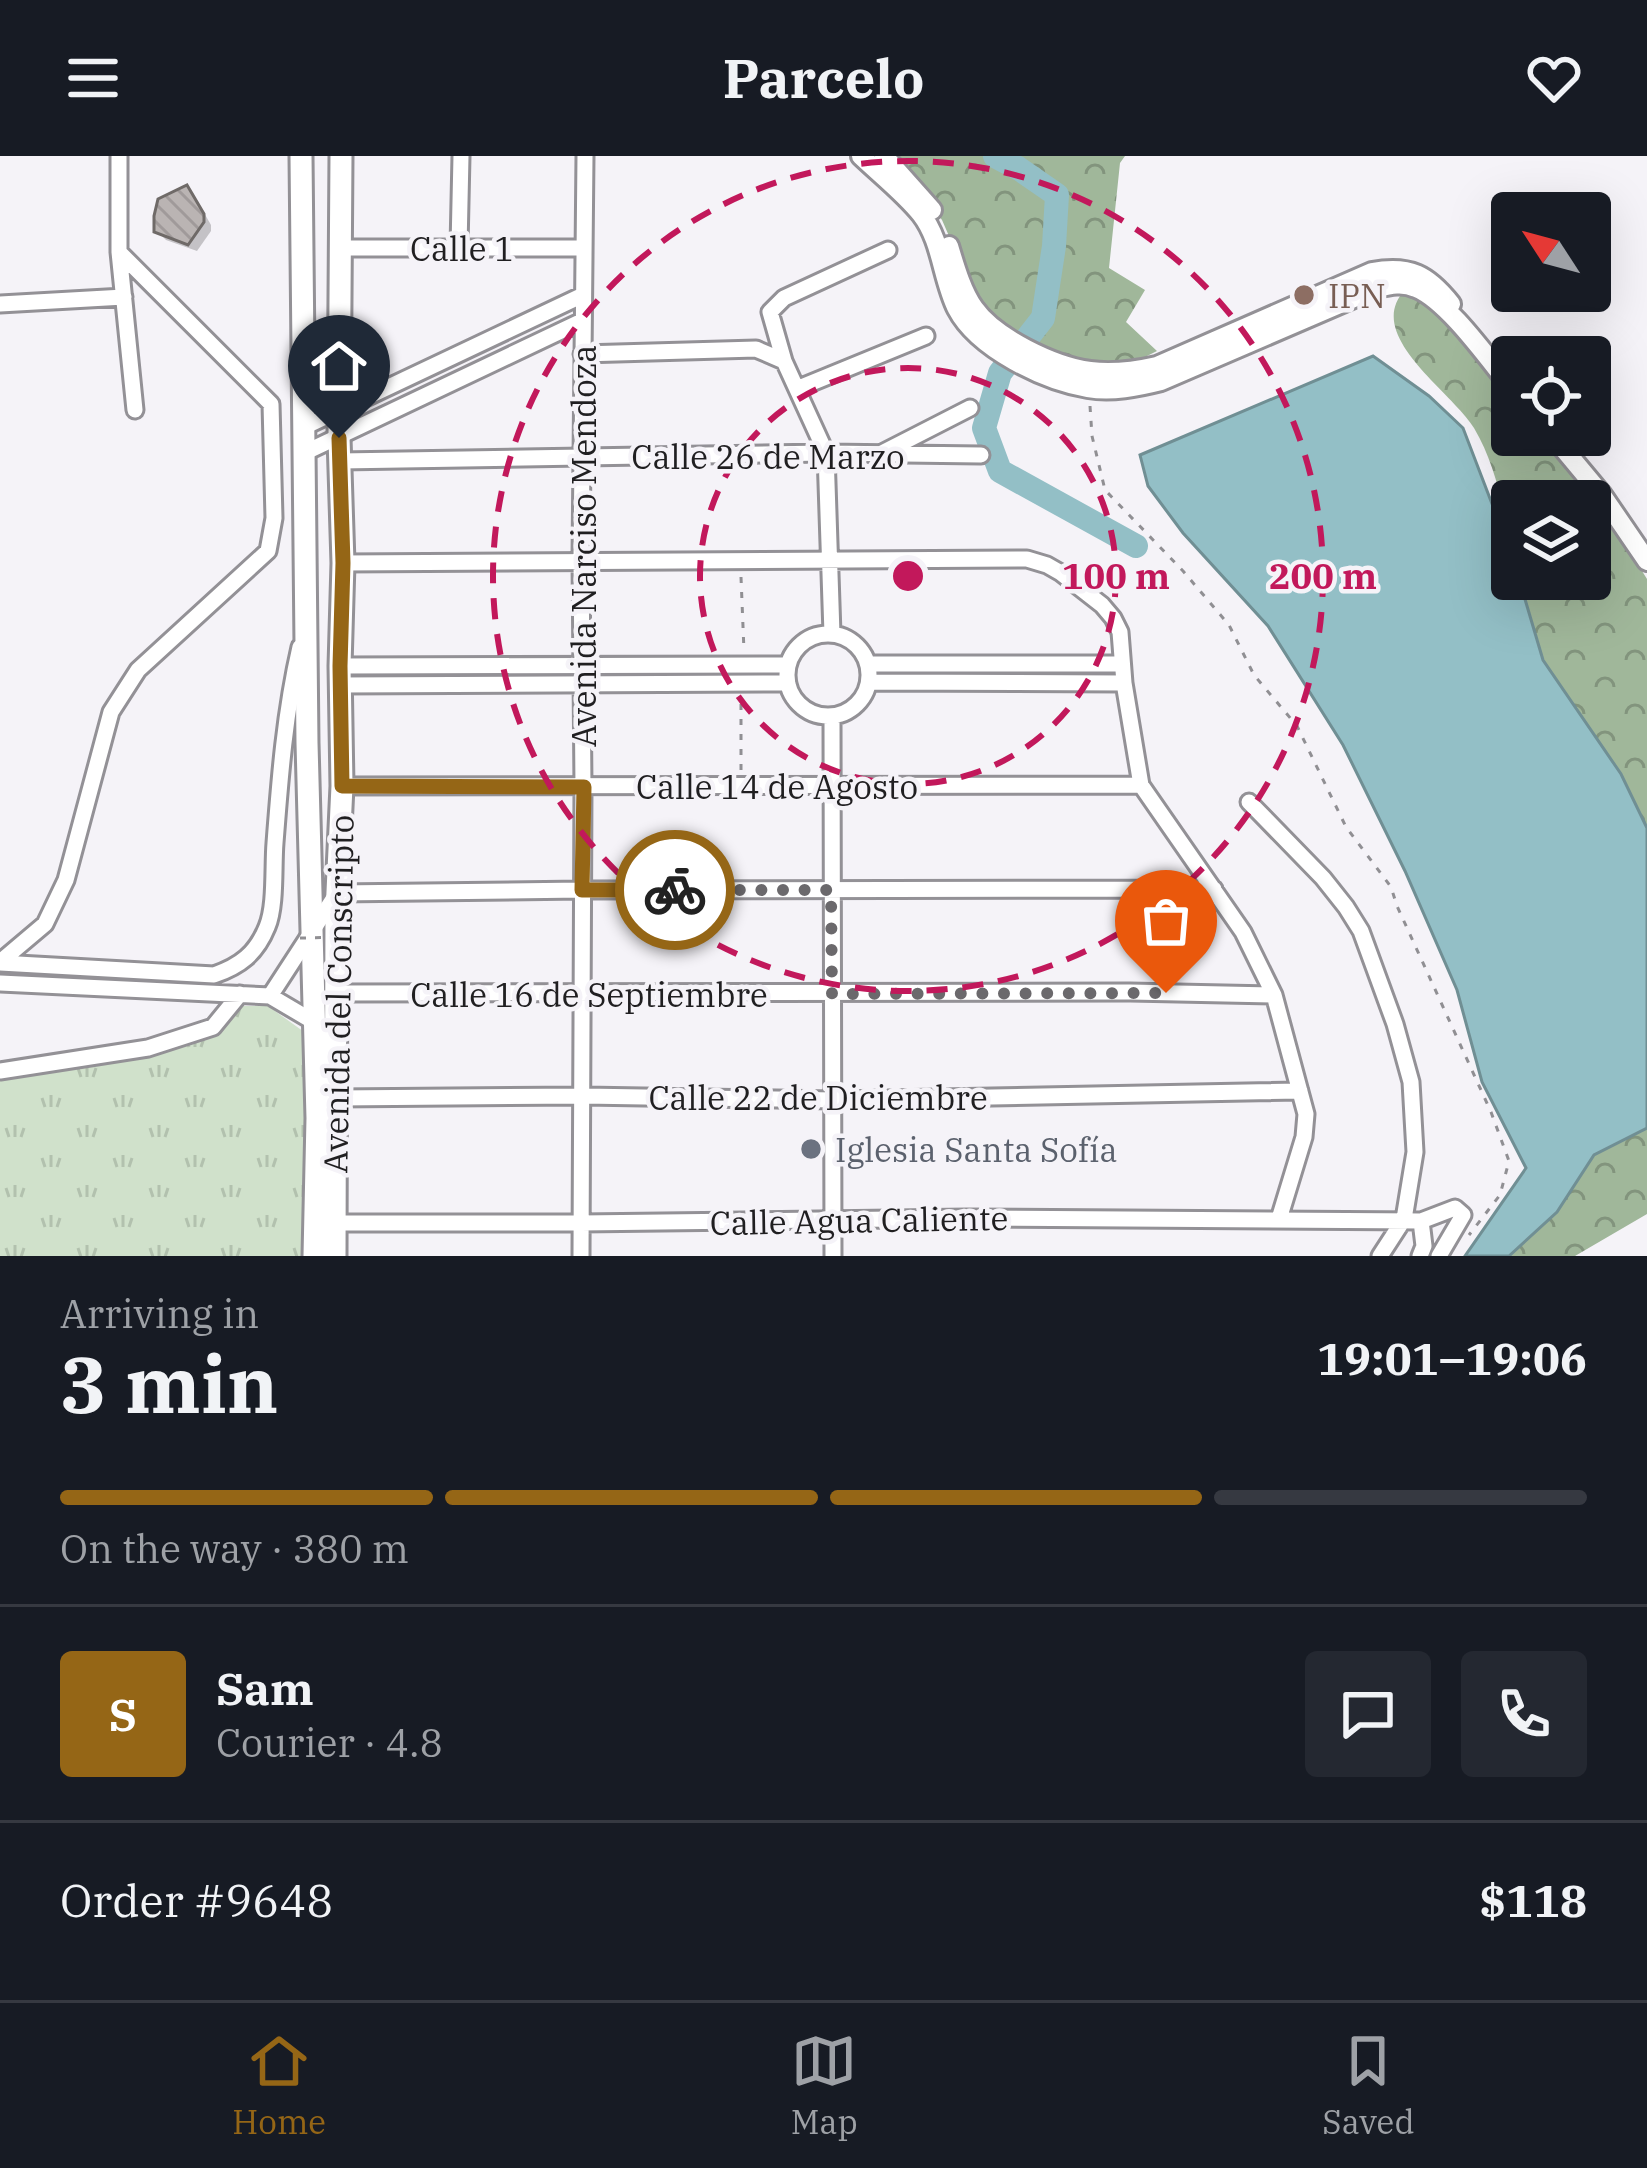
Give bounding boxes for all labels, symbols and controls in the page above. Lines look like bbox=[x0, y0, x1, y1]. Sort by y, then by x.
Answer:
text: Parcelo bbox=[723, 43, 924, 113]
icon: menu bbox=[60, 45, 126, 111]
icon: heart bbox=[1521, 45, 1587, 111]
north arrow bbox=[1491, 192, 1611, 312]
map controls bbox=[1491, 192, 1611, 600]
street label: Calle 1 bbox=[410, 227, 514, 270]
place label: IPN bbox=[1328, 274, 1386, 317]
marker: IPN bbox=[1291, 282, 1317, 308]
pin bbox=[288, 315, 390, 438]
icon: home bbox=[306, 333, 372, 399]
button: locate bbox=[1491, 336, 1611, 456]
street label: Avenida Narciso Mendoza bbox=[562, 345, 605, 747]
street label: Calle 26 de Marzo bbox=[631, 435, 905, 478]
button: layers bbox=[1491, 480, 1611, 600]
text: 100 m bbox=[1062, 552, 1170, 599]
text: 200 m bbox=[1269, 552, 1377, 599]
centre of rings bbox=[887, 555, 929, 597]
street label: Calle 14 de Agosto bbox=[636, 765, 918, 808]
street label: Avenida del Conscripto bbox=[313, 814, 363, 1174]
courier bbox=[615, 830, 735, 950]
icon: bike bbox=[642, 857, 708, 923]
pin bbox=[1115, 870, 1217, 993]
icon: bag bbox=[1133, 888, 1199, 954]
street label: Calle 16 de Septiembre bbox=[410, 973, 768, 1016]
street label: Calle 22 de Diciembre bbox=[648, 1076, 988, 1119]
place label: Iglesia Santa Sofía bbox=[835, 1128, 1117, 1171]
marker: Iglesia Santa Sofía bbox=[798, 1136, 824, 1162]
street label: Calle Agua Caliente bbox=[709, 1196, 1009, 1244]
text: Arriving in bbox=[60, 1288, 259, 1339]
text: 19:01–19:06 bbox=[1317, 1329, 1587, 1387]
text: 3 min bbox=[60, 1333, 278, 1434]
text: On the way · 380 m bbox=[60, 1523, 409, 1574]
button: chat bbox=[1305, 1651, 1431, 1777]
button: phone bbox=[1461, 1651, 1587, 1777]
text: Sam bbox=[216, 1659, 314, 1717]
text: S bbox=[109, 1685, 137, 1743]
text: Courier · 4.8 bbox=[216, 1717, 443, 1768]
text: Order #9648 bbox=[60, 1871, 333, 1929]
text: $118 bbox=[1479, 1871, 1587, 1929]
tab: Home bbox=[232, 2028, 326, 2143]
tab: Map bbox=[791, 2028, 858, 2143]
tab: Saved bbox=[1322, 2028, 1415, 2143]

